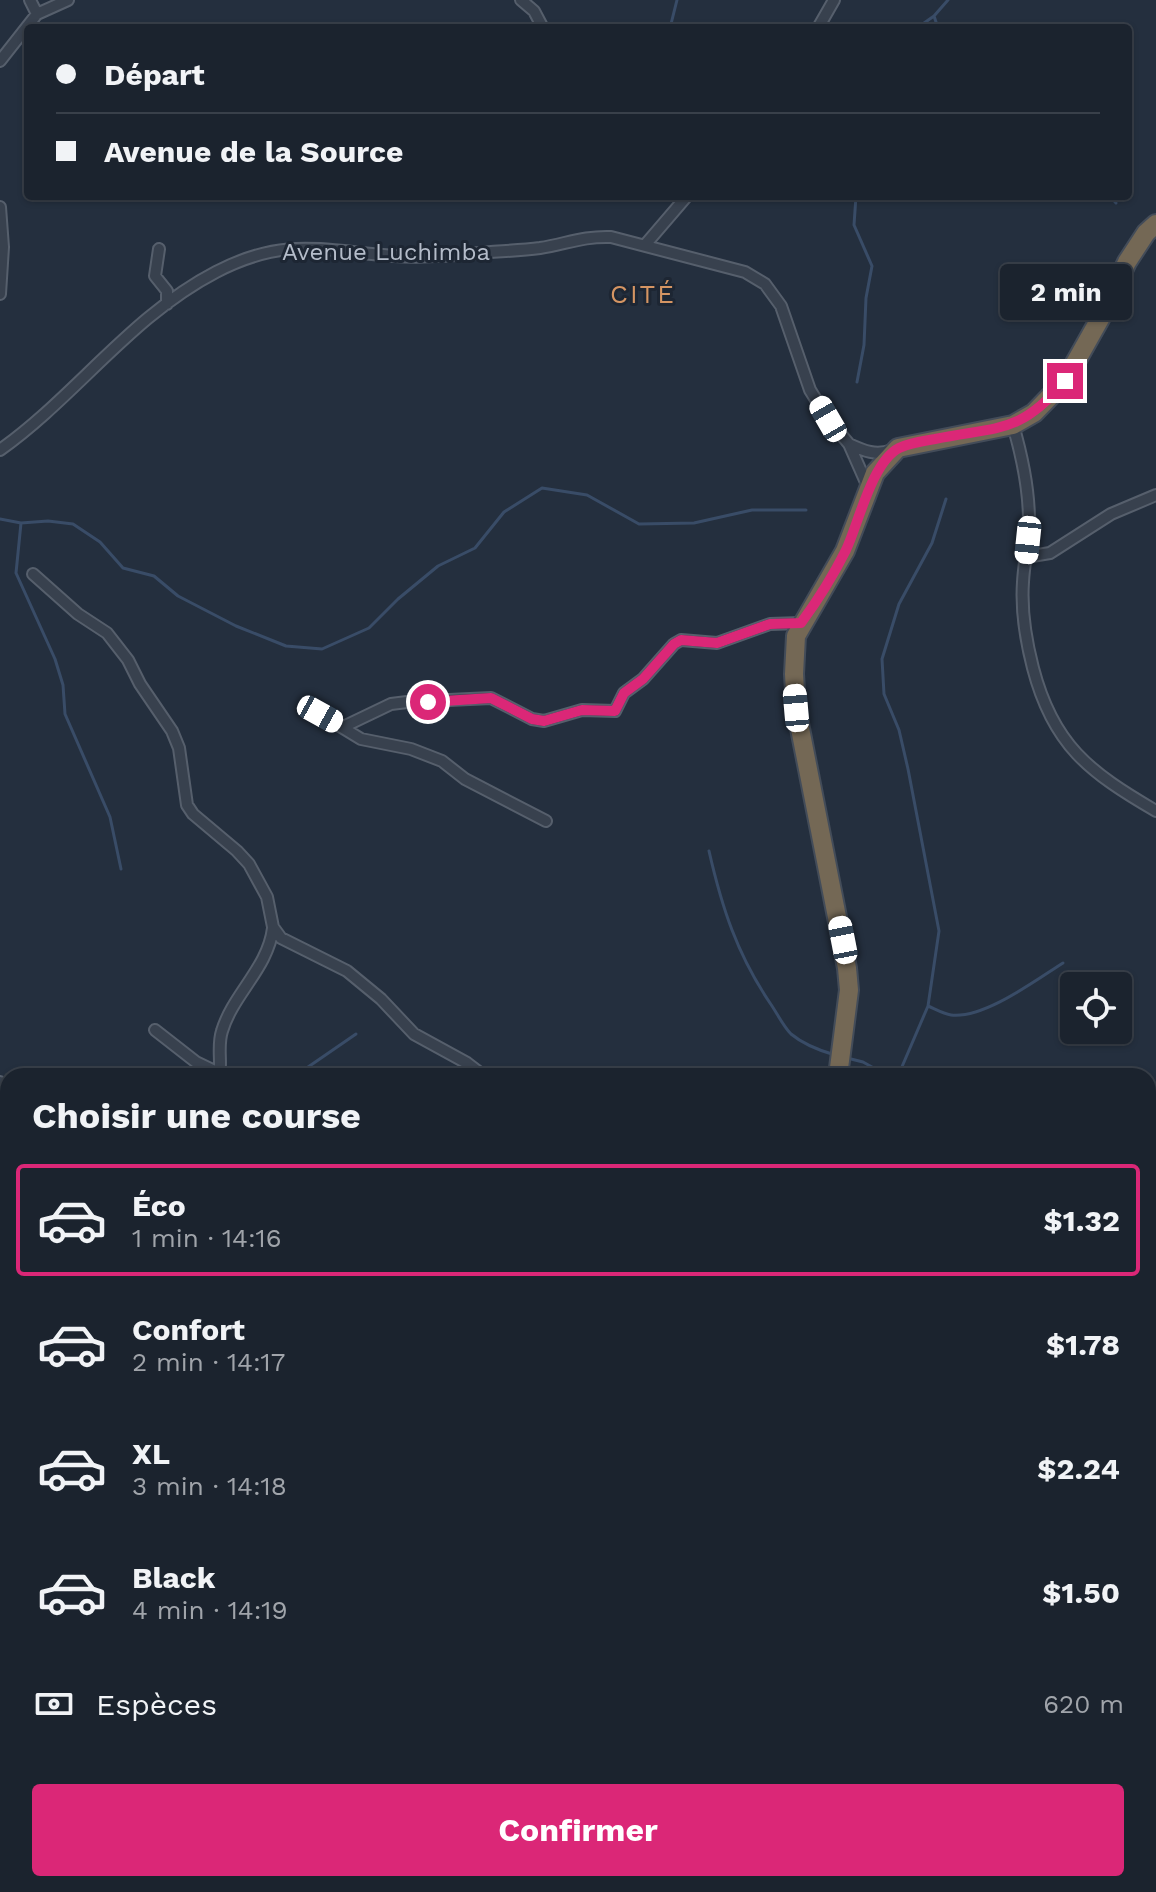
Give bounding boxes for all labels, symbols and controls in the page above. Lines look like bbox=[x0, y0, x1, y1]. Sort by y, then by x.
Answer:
text: Départ bbox=[104, 57, 205, 92]
text: Avenue de la Source bbox=[104, 134, 403, 169]
street label: Avenue Luchimba bbox=[282, 238, 490, 266]
callout: 2 min bbox=[999, 265, 1131, 321]
text: 2 min bbox=[1030, 277, 1102, 307]
district label: CITÉ bbox=[610, 279, 676, 309]
route end bbox=[1047, 363, 1083, 399]
car bbox=[806, 392, 850, 446]
car bbox=[1014, 515, 1042, 565]
car bbox=[782, 683, 810, 733]
route start bbox=[410, 684, 446, 720]
car bbox=[293, 692, 347, 736]
car bbox=[827, 914, 859, 966]
map controls bbox=[1060, 972, 1132, 1044]
button: locate bbox=[1060, 972, 1132, 1044]
text: Choisir une course bbox=[32, 1095, 361, 1137]
icon: car bbox=[36, 1184, 108, 1256]
text: Éco bbox=[132, 1188, 186, 1223]
text: $1.32 bbox=[1043, 1203, 1120, 1238]
text: 1 min · 14:16 bbox=[132, 1223, 282, 1253]
icon: car bbox=[36, 1308, 108, 1380]
text: Confort bbox=[132, 1312, 245, 1347]
text: $1.78 bbox=[1046, 1327, 1120, 1362]
text: 2 min · 14:17 bbox=[132, 1347, 285, 1377]
icon: car bbox=[36, 1432, 108, 1504]
text: XL bbox=[132, 1436, 170, 1471]
text: $2.24 bbox=[1037, 1451, 1120, 1486]
text: 3 min · 14:18 bbox=[132, 1471, 287, 1501]
icon: car bbox=[36, 1556, 108, 1628]
text: Black bbox=[132, 1560, 216, 1595]
text: $1.50 bbox=[1042, 1575, 1120, 1610]
text: 4 min · 14:19 bbox=[132, 1595, 288, 1625]
icon: cash bbox=[32, 1682, 76, 1726]
text: Espèces bbox=[96, 1687, 217, 1722]
text: 620 m bbox=[1043, 1689, 1124, 1719]
button: Confirmer bbox=[32, 1784, 1124, 1876]

